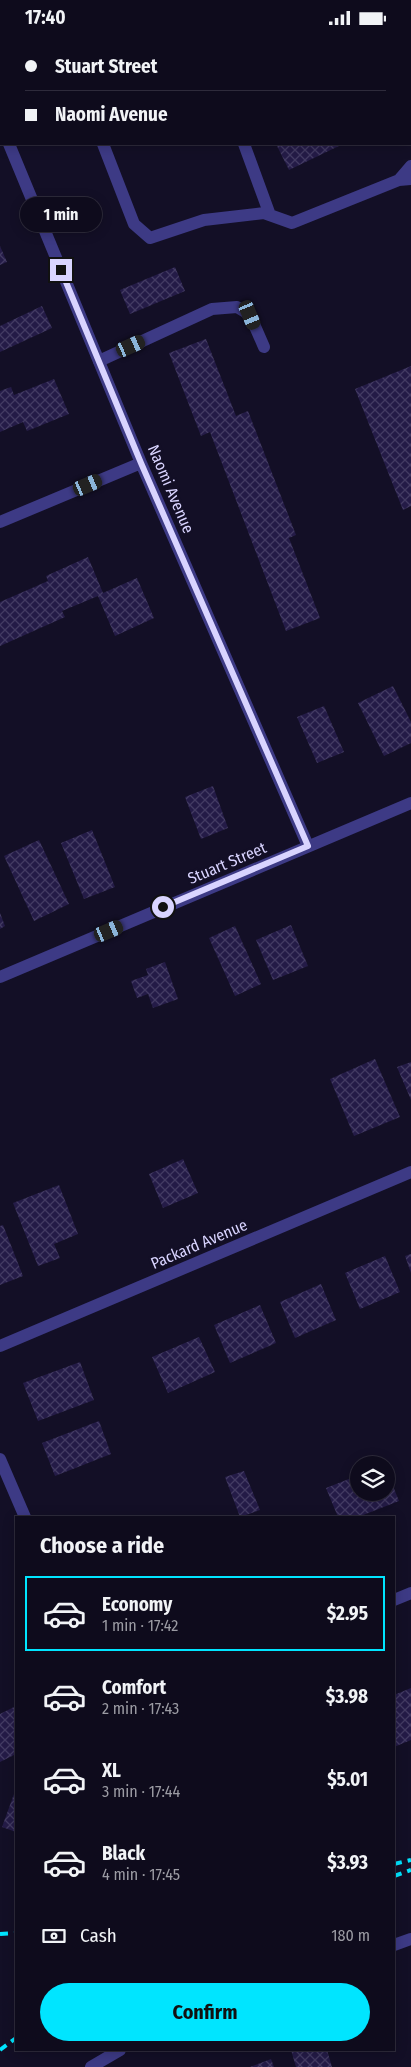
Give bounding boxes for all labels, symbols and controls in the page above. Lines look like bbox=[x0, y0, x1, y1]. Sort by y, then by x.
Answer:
text: 17:40 bbox=[25, 6, 66, 29]
text: Stuart Street bbox=[55, 55, 157, 78]
text: Naomi Avenue bbox=[55, 103, 168, 126]
callout: 1 min bbox=[20, 197, 102, 233]
text: 1 min bbox=[44, 205, 78, 224]
route end bbox=[50, 259, 72, 281]
car bbox=[237, 298, 262, 332]
car bbox=[114, 333, 147, 359]
street label: Naomi Avenue bbox=[144, 442, 198, 536]
car bbox=[71, 472, 104, 498]
street label: Stuart Street bbox=[185, 838, 270, 888]
route start bbox=[152, 896, 174, 918]
car bbox=[92, 918, 125, 944]
street label: Packard Avenue bbox=[148, 1215, 250, 1273]
map controls bbox=[350, 1456, 395, 1501]
button: layers bbox=[350, 1456, 395, 1501]
text: Choose a ride bbox=[40, 1532, 164, 1559]
icon: car bbox=[42, 1591, 87, 1636]
text: Economy bbox=[102, 1593, 172, 1616]
text: $2.95 bbox=[327, 1602, 368, 1625]
text: 1 min · 17:42 bbox=[102, 1616, 178, 1635]
icon: car bbox=[42, 1674, 87, 1719]
text: Comfort bbox=[102, 1676, 166, 1699]
text: $3.98 bbox=[326, 1685, 368, 1708]
text: 2 min · 17:43 bbox=[102, 1699, 179, 1718]
icon: car bbox=[42, 1757, 87, 1802]
text: XL bbox=[102, 1759, 121, 1782]
text: $5.01 bbox=[327, 1768, 368, 1791]
text: 3 min · 17:44 bbox=[102, 1782, 180, 1801]
icon: car bbox=[42, 1840, 87, 1885]
text: Black bbox=[102, 1842, 145, 1865]
text: $3.93 bbox=[327, 1851, 368, 1874]
text: 4 min · 17:45 bbox=[102, 1865, 180, 1884]
icon: cash bbox=[40, 1922, 68, 1950]
text: Cash bbox=[80, 1924, 117, 1947]
text: 180 m bbox=[331, 1926, 370, 1945]
button: Confirm bbox=[40, 1983, 370, 2041]

